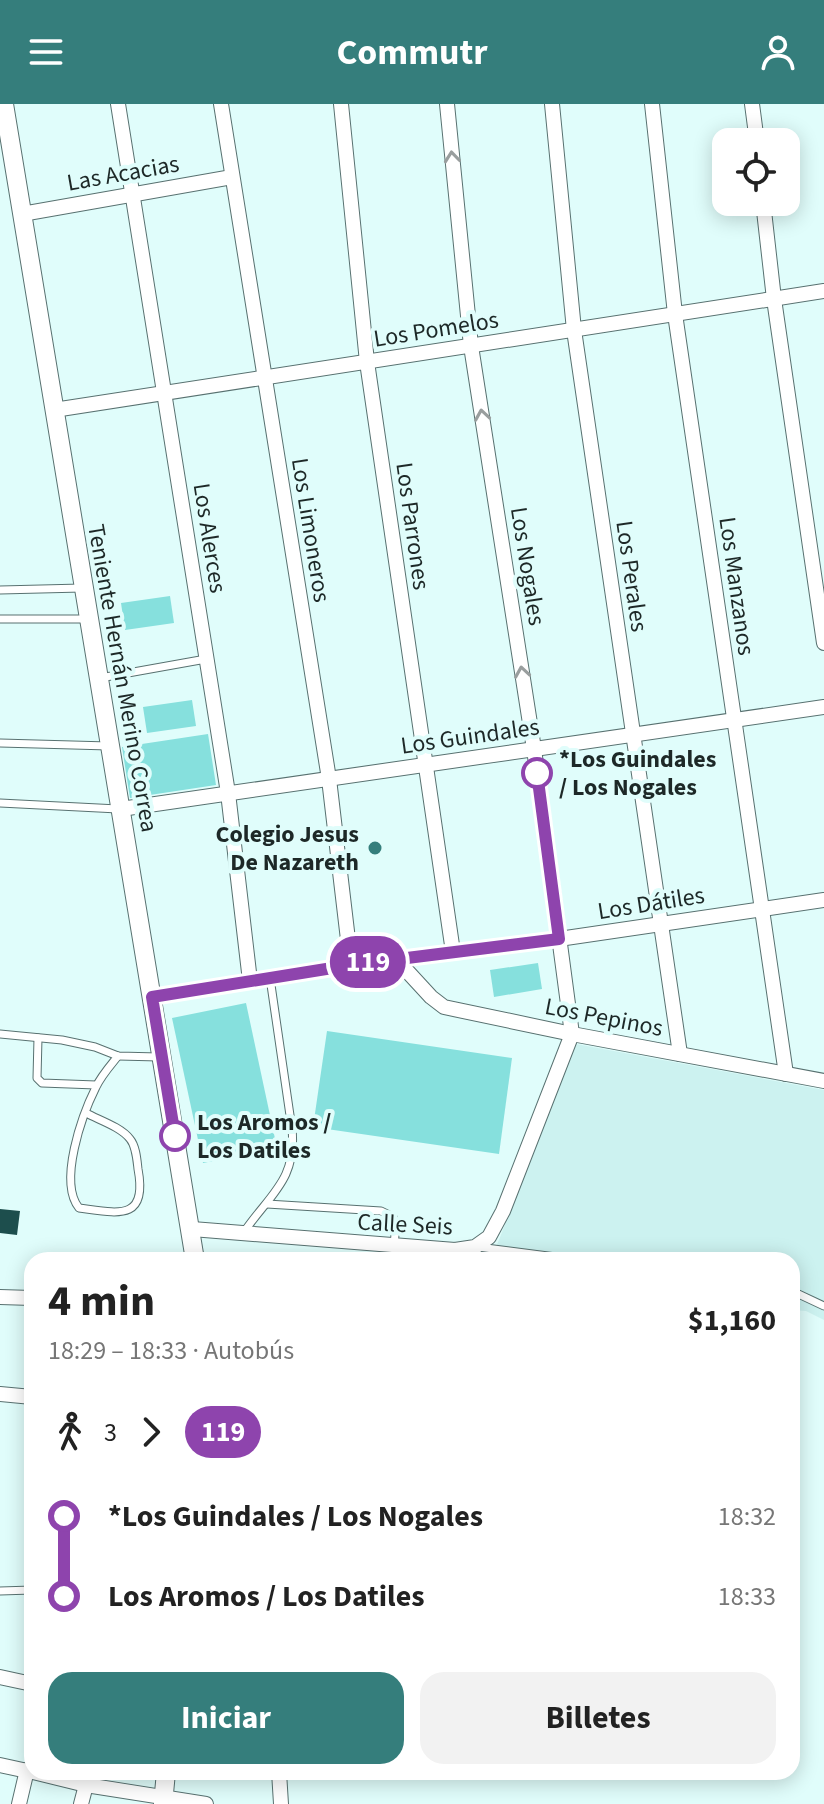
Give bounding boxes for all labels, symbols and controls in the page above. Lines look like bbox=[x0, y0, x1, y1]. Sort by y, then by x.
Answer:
text: Commutr bbox=[336, 27, 488, 78]
icon: menu bbox=[24, 30, 68, 74]
icon: person bbox=[756, 30, 800, 74]
map controls bbox=[712, 128, 800, 216]
button: locate bbox=[712, 128, 800, 216]
street label: Las Acacias bbox=[64, 146, 182, 201]
one-way arrow bbox=[444, 150, 461, 163]
street label: Los Pomelos bbox=[371, 302, 501, 357]
one-way arrow bbox=[474, 408, 491, 422]
street label: Los Limoneros bbox=[282, 455, 339, 605]
street label: Los Parrones bbox=[386, 460, 439, 592]
street label: Los Alerces bbox=[184, 481, 235, 596]
street label: Los Nogales bbox=[501, 504, 554, 628]
street label: Los Manzanos bbox=[709, 514, 764, 658]
street label: Los Perales bbox=[606, 518, 657, 634]
street label: Teniente Hernán Merino Correa bbox=[78, 521, 167, 835]
one-way arrow bbox=[514, 665, 531, 679]
street label: Los Guindales bbox=[399, 709, 542, 764]
place label: *Los Guindales / Los Nogales bbox=[559, 742, 716, 805]
marker: *Los Guindales / Los Nogales bbox=[522, 758, 552, 788]
place label: Colegio Jesus De Nazareth bbox=[216, 817, 359, 880]
marker: Colegio Jesus De Nazareth bbox=[366, 839, 384, 857]
street label: Los Dátiles bbox=[595, 878, 707, 929]
line badge: 119 bbox=[322, 936, 414, 988]
text: 119 bbox=[346, 942, 390, 982]
street label: Los Pepinos bbox=[542, 989, 666, 1046]
place label: Los Aromos / Los Datiles bbox=[197, 1105, 331, 1168]
marker: Los Aromos / Los Datiles bbox=[160, 1121, 190, 1151]
street label: Calle Seis bbox=[356, 1205, 454, 1244]
text: 4 min bbox=[48, 1270, 155, 1333]
text: $1,160 bbox=[688, 1299, 776, 1342]
text: 18:29 – 18:33 · Autobús bbox=[48, 1332, 294, 1369]
icon: walk bbox=[48, 1410, 92, 1454]
icon: forward bbox=[129, 1410, 173, 1454]
text: 119 bbox=[201, 1412, 245, 1452]
text: 3 bbox=[104, 1414, 117, 1451]
text: *Los Guindales / Los Nogales bbox=[108, 1495, 483, 1538]
text: 18:32 bbox=[718, 1498, 776, 1535]
text: Los Aromos / Los Datiles bbox=[108, 1575, 424, 1618]
text: 18:33 bbox=[718, 1578, 776, 1615]
button: Iniciar bbox=[48, 1672, 404, 1764]
button: Billetes bbox=[420, 1672, 776, 1764]

